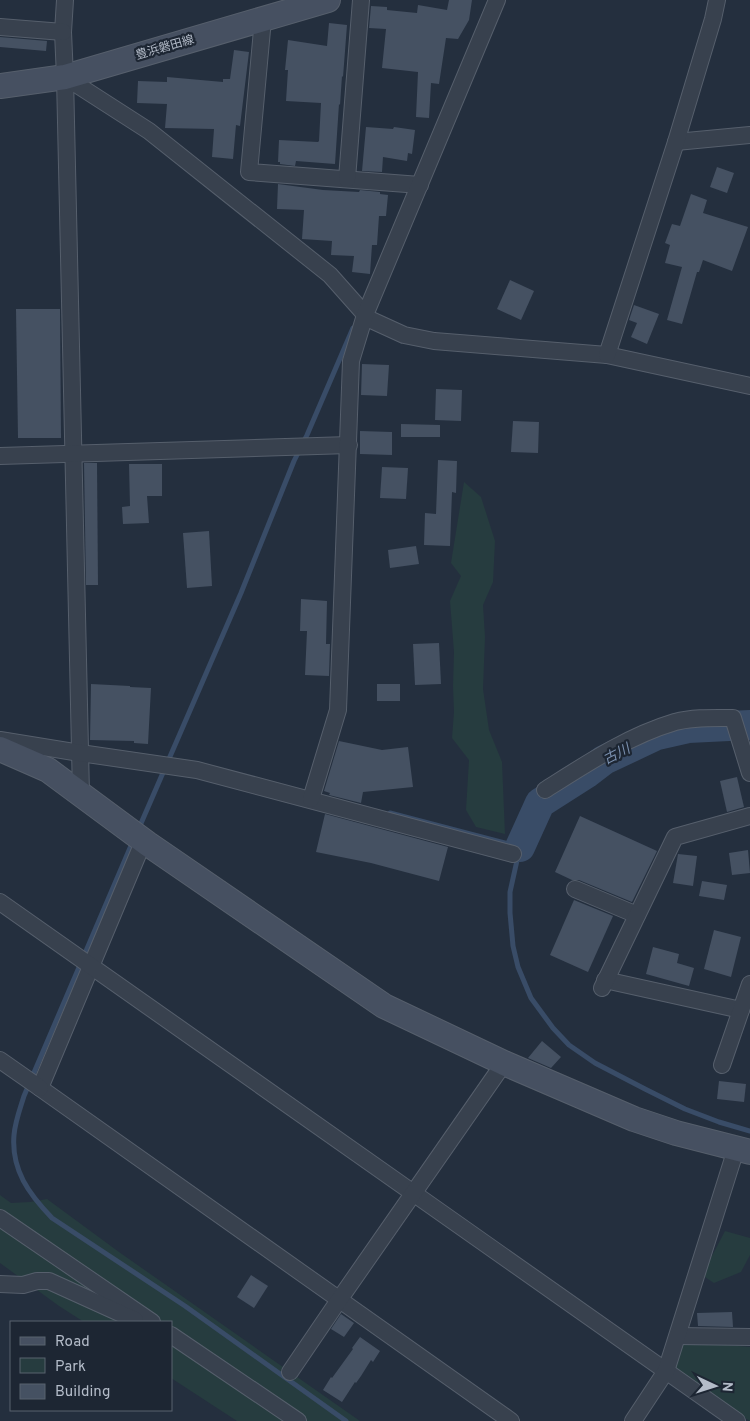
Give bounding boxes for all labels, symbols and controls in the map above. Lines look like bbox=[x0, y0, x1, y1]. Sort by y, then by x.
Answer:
street label: 豊浜磐田線 bbox=[134, 32, 196, 64]
water label: 古川 bbox=[601, 740, 635, 769]
legend bbox=[10, 1321, 172, 1411]
text: Road bbox=[55, 1333, 90, 1352]
text: Park bbox=[55, 1358, 86, 1377]
north arrow bbox=[690, 1361, 740, 1411]
text: N bbox=[718, 1381, 735, 1392]
text: Building bbox=[55, 1383, 110, 1402]

